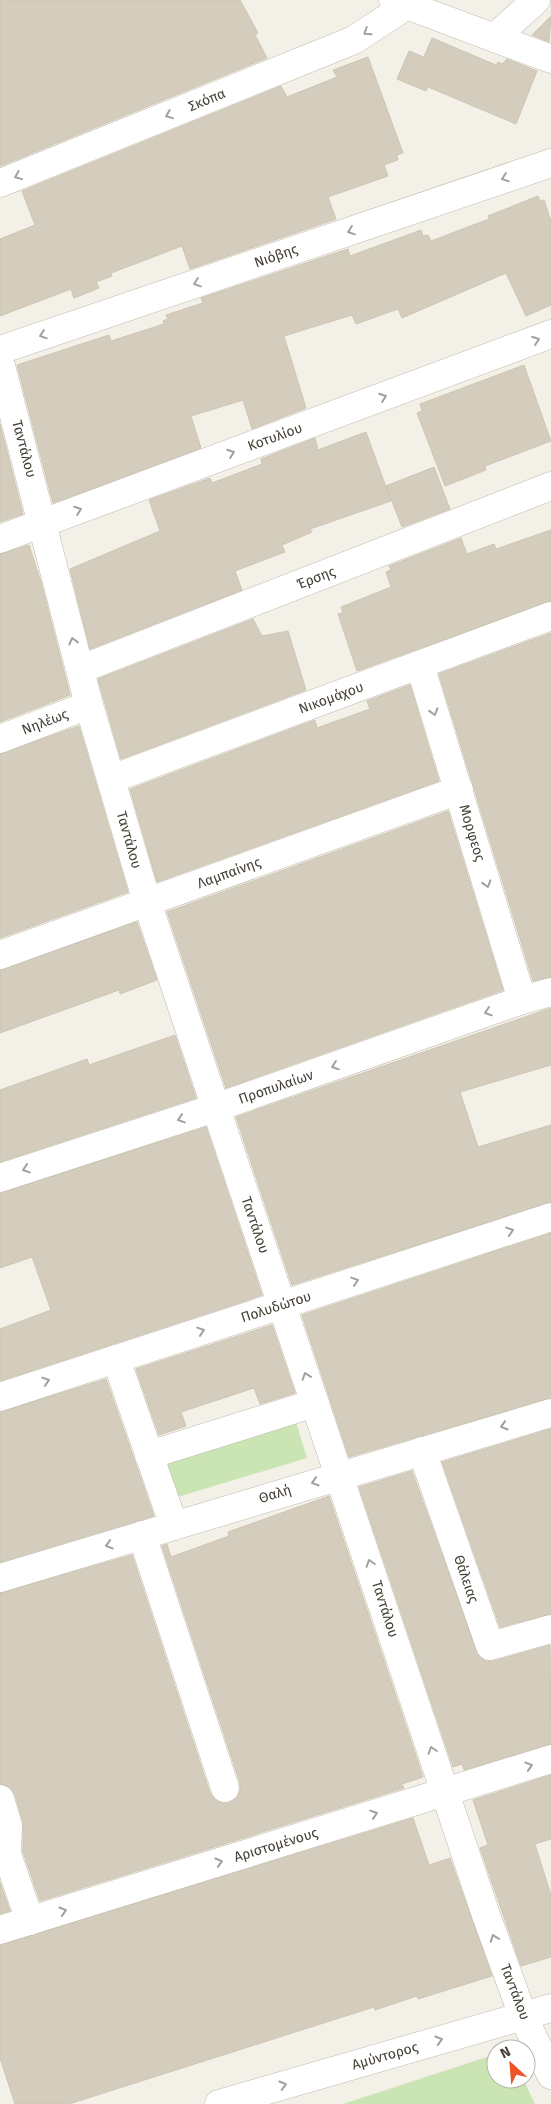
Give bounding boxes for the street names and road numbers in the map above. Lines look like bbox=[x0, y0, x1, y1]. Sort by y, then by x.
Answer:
street label: Σκόπα bbox=[186, 85, 228, 115]
street label: Νιόβης bbox=[252, 240, 300, 271]
street label: Ταντάλου bbox=[8, 418, 40, 480]
street label: Κοτυλίου bbox=[245, 419, 305, 455]
street label: Έρσης bbox=[294, 563, 338, 593]
street label: Νικομάχου bbox=[296, 678, 366, 718]
street label: Νηλέως bbox=[19, 705, 71, 739]
street label: Μορφεος bbox=[455, 803, 489, 864]
street label: Ταντάλου bbox=[113, 809, 145, 871]
street label: Λαμπαίνης bbox=[195, 853, 264, 892]
street label: Προπυλαίων bbox=[236, 1066, 316, 1108]
street label: Ταντάλου bbox=[237, 1194, 273, 1256]
street label: Πολυδώτου bbox=[239, 1288, 313, 1326]
street label: Θαλή bbox=[257, 1481, 293, 1507]
street label: Θάλειας bbox=[450, 1553, 482, 1606]
street label: Ταντάλου bbox=[368, 1578, 402, 1640]
street label: Αριστομένους bbox=[232, 1824, 320, 1866]
street label: Ταντάλου bbox=[497, 1962, 533, 2022]
street label: Αμύντορος bbox=[350, 2038, 420, 2074]

